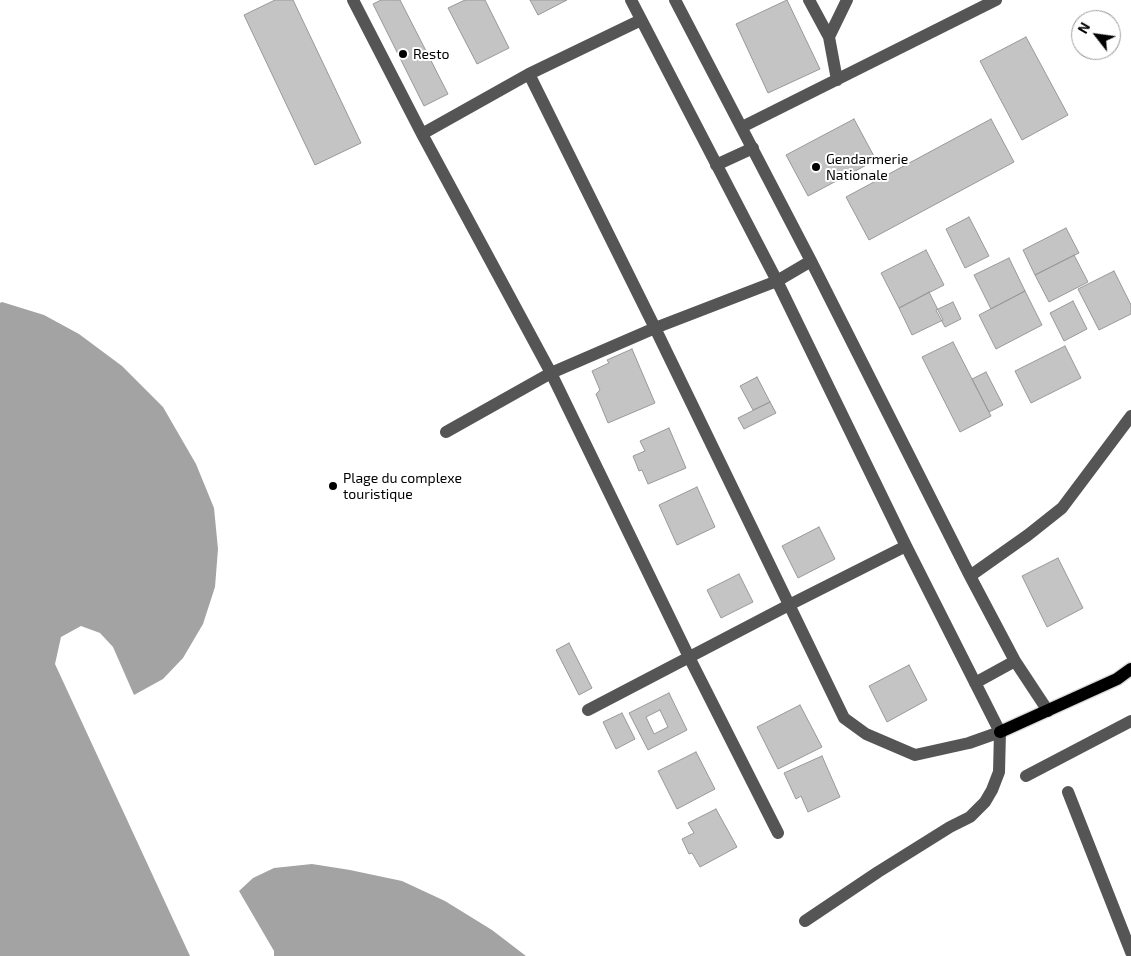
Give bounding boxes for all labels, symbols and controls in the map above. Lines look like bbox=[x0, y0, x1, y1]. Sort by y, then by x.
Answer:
north arrow bbox=[1071, 10, 1121, 60]
text: N bbox=[1074, 19, 1093, 36]
place label: Resto bbox=[413, 46, 449, 62]
marker: Resto bbox=[397, 48, 409, 60]
place label: Gendarmerie Nationale bbox=[826, 151, 908, 184]
marker: Gendarmerie Nationale bbox=[810, 161, 822, 173]
place label: Plage du complexe touristique bbox=[343, 470, 462, 502]
marker: Plage du complexe touristique bbox=[327, 480, 339, 492]

